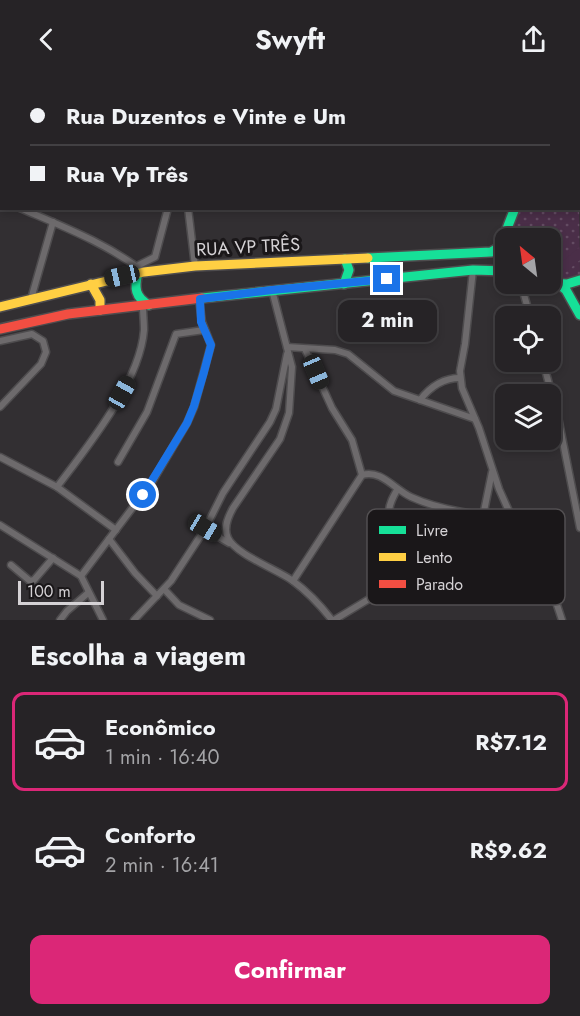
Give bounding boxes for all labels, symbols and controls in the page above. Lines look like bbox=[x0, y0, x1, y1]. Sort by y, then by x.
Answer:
text: Swyft bbox=[255, 20, 325, 59]
icon: back bbox=[30, 23, 63, 56]
icon: share bbox=[517, 23, 550, 56]
text: Rua Duzentos e Vinte e Um bbox=[66, 100, 346, 132]
text: Rua Vp Três bbox=[66, 158, 188, 190]
north arrow bbox=[495, 228, 561, 294]
map controls bbox=[495, 228, 561, 450]
street label: RUA VP TRÊS bbox=[195, 231, 301, 263]
car bbox=[102, 263, 142, 289]
route end bbox=[373, 265, 400, 292]
callout: 2 min bbox=[338, 300, 436, 342]
text: 2 min bbox=[361, 306, 414, 335]
button: locate bbox=[495, 306, 561, 372]
car bbox=[301, 352, 331, 392]
car bbox=[105, 373, 139, 413]
button: layers bbox=[495, 384, 561, 450]
route start bbox=[129, 481, 156, 508]
legend bbox=[367, 509, 565, 605]
car bbox=[185, 511, 225, 545]
text: Livre bbox=[416, 519, 448, 542]
text: Lento bbox=[416, 546, 453, 569]
text: Parado bbox=[416, 573, 463, 596]
scale bar bbox=[18, 578, 104, 606]
text: 100 m bbox=[27, 580, 71, 603]
text: Escolha a viagem bbox=[30, 636, 246, 675]
text: Econômico bbox=[105, 711, 216, 743]
icon: car bbox=[33, 715, 87, 769]
text: R$7.12 bbox=[475, 726, 547, 758]
text: 1 min · 16:40 bbox=[105, 743, 219, 772]
text: Conforto bbox=[105, 819, 196, 851]
icon: car bbox=[33, 823, 87, 877]
text: R$9.62 bbox=[470, 834, 547, 866]
text: 2 min · 16:41 bbox=[105, 851, 219, 880]
button: Confirmar bbox=[30, 935, 550, 1004]

